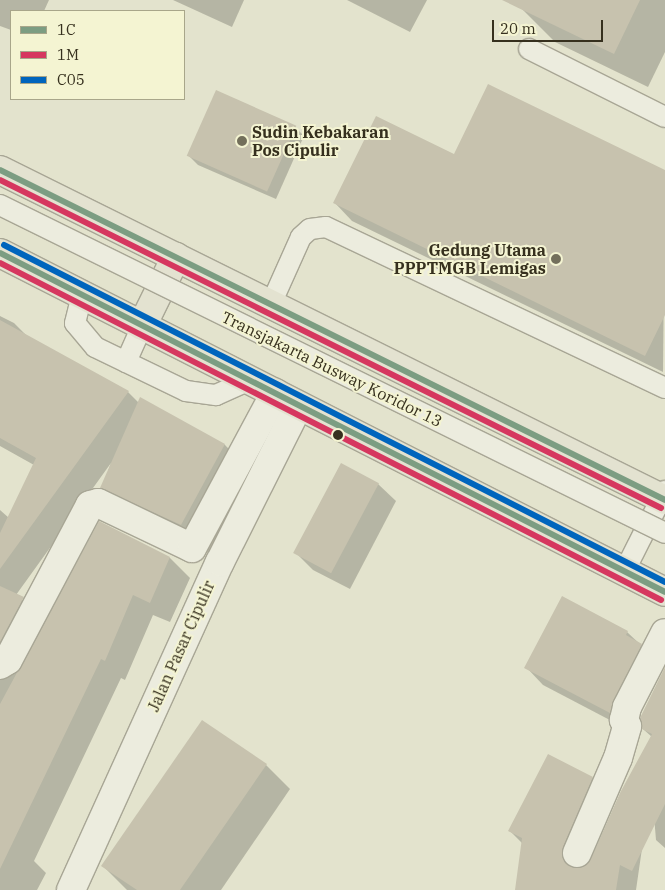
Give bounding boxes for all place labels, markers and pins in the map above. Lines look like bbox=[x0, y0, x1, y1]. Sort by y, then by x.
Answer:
place label: Sudin Kebakaran Pos Cipulir bbox=[252, 122, 389, 160]
marker: Sudin Kebakaran Pos Cipulir bbox=[236, 135, 248, 147]
place label: Gedung Utama PPPTMGB Lemigas bbox=[394, 240, 546, 278]
marker: Gedung Utama PPPTMGB Lemigas bbox=[550, 253, 562, 265]
unlabelled marker bbox=[333, 430, 343, 440]

